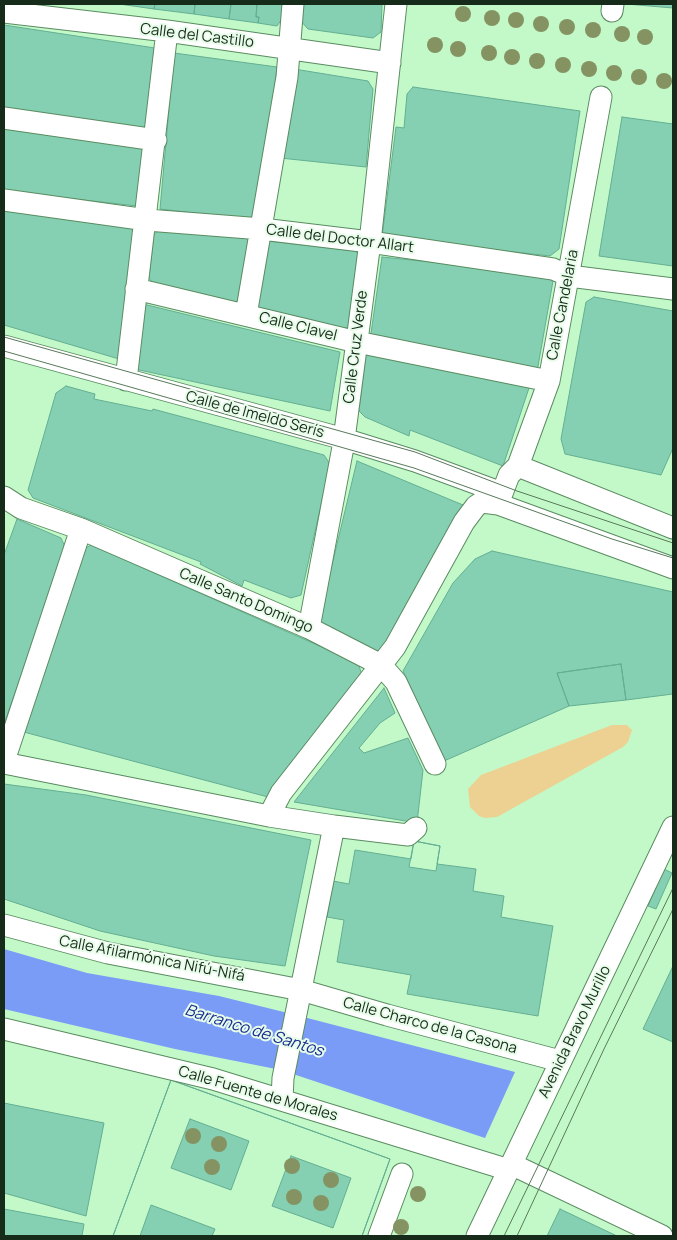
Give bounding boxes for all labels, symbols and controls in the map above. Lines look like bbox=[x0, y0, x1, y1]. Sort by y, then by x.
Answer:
street label: Calle del Castillo bbox=[139, 20, 255, 52]
street label: Calle del Doctor Allart bbox=[265, 221, 415, 257]
street label: Calle Candelaria bbox=[543, 248, 583, 362]
street label: Calle Cruz Verde bbox=[340, 289, 372, 405]
street label: Calle Clavel bbox=[257, 309, 339, 345]
street label: Calle de Imeldo Serís bbox=[184, 388, 326, 442]
street label: Calle Santo Domingo bbox=[176, 565, 316, 637]
street label: Calle Afilarmónica Nifú-Nifá bbox=[58, 932, 246, 986]
street label: Avenida Bravo Murillo bbox=[535, 963, 615, 1101]
street label: Calle Charco de la Casona bbox=[341, 994, 519, 1058]
water label: Barranco de Santos bbox=[182, 1001, 326, 1061]
street label: Calle Fuente de Morales bbox=[176, 1063, 340, 1125]

